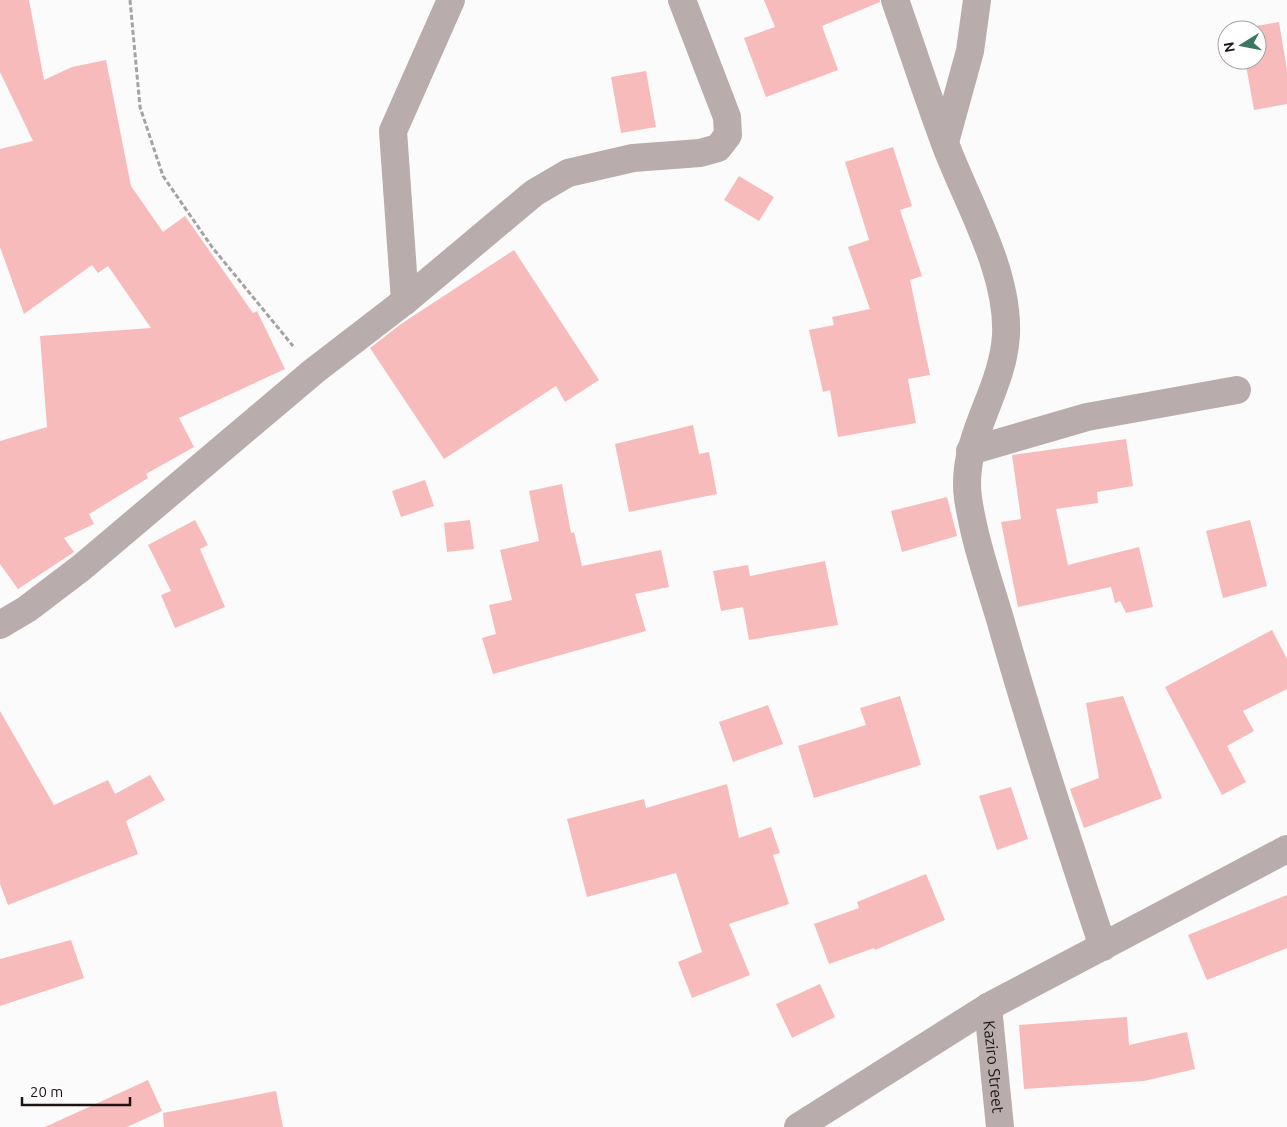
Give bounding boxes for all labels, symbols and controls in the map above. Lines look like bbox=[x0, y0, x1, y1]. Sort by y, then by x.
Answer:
north arrow bbox=[1217, 20, 1267, 70]
text: N bbox=[1220, 41, 1238, 54]
street label: Kaziro Street bbox=[980, 1019, 1008, 1115]
scale bar bbox=[22, 1074, 130, 1106]
text: 20 m bbox=[30, 1083, 63, 1100]

